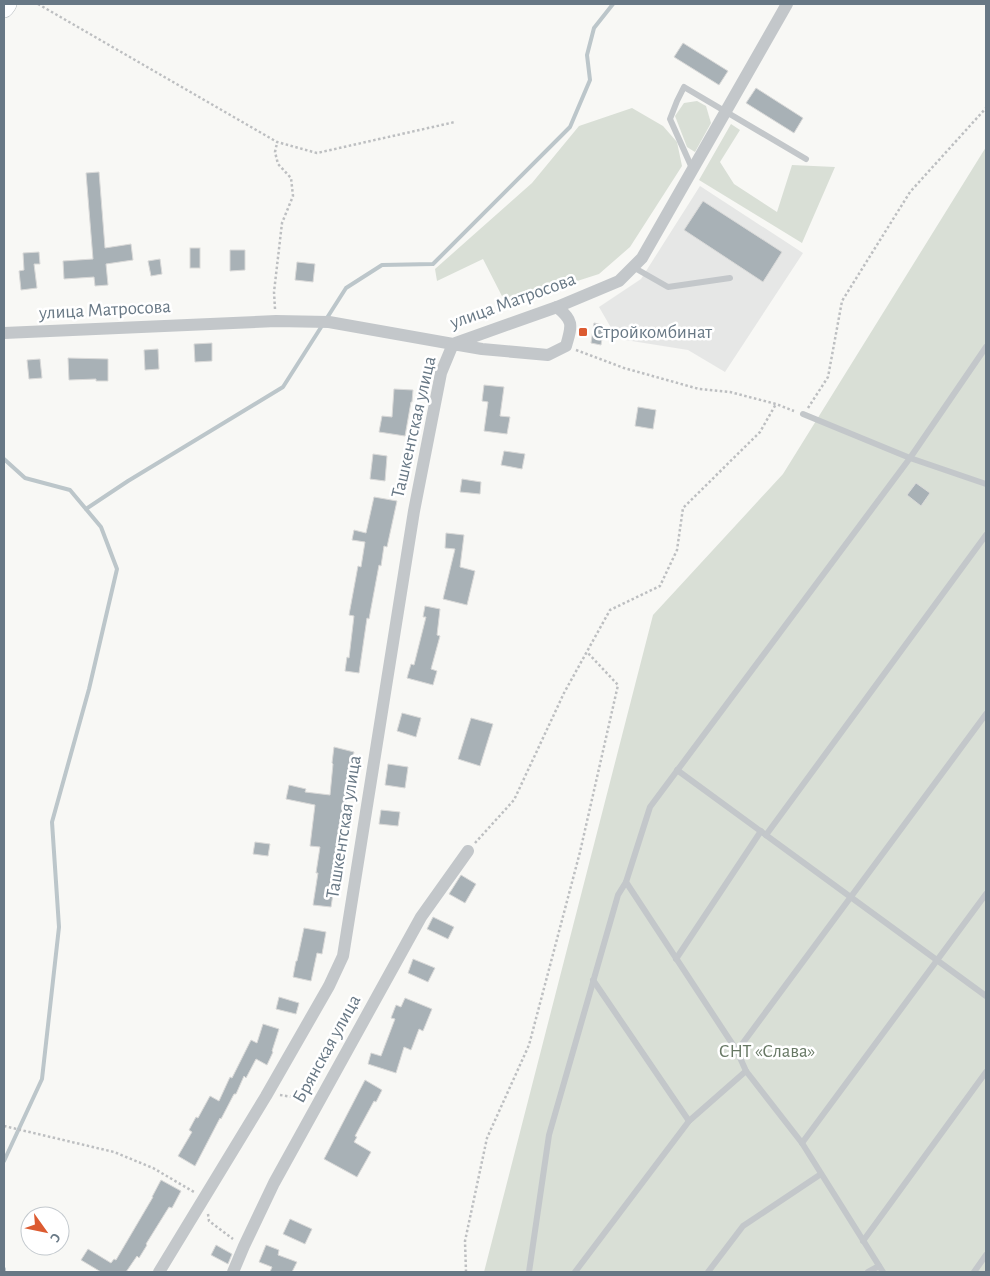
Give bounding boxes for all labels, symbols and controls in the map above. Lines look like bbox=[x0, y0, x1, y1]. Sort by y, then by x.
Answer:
street label: улица Матросова bbox=[447, 269, 579, 333]
street label: улица Матросова bbox=[38, 297, 172, 323]
place label: Стройкомбинат bbox=[593, 323, 712, 342]
marker: Стройкомбинат bbox=[577, 326, 589, 338]
street label: Ташкентская улица bbox=[388, 354, 440, 500]
street label: Ташкентская улица bbox=[323, 754, 365, 900]
street label: Брянская улица bbox=[290, 991, 365, 1106]
park label: СНТ «Слава» bbox=[719, 1042, 815, 1061]
north arrow bbox=[20, 1206, 70, 1256]
text: С bbox=[47, 1230, 63, 1245]

